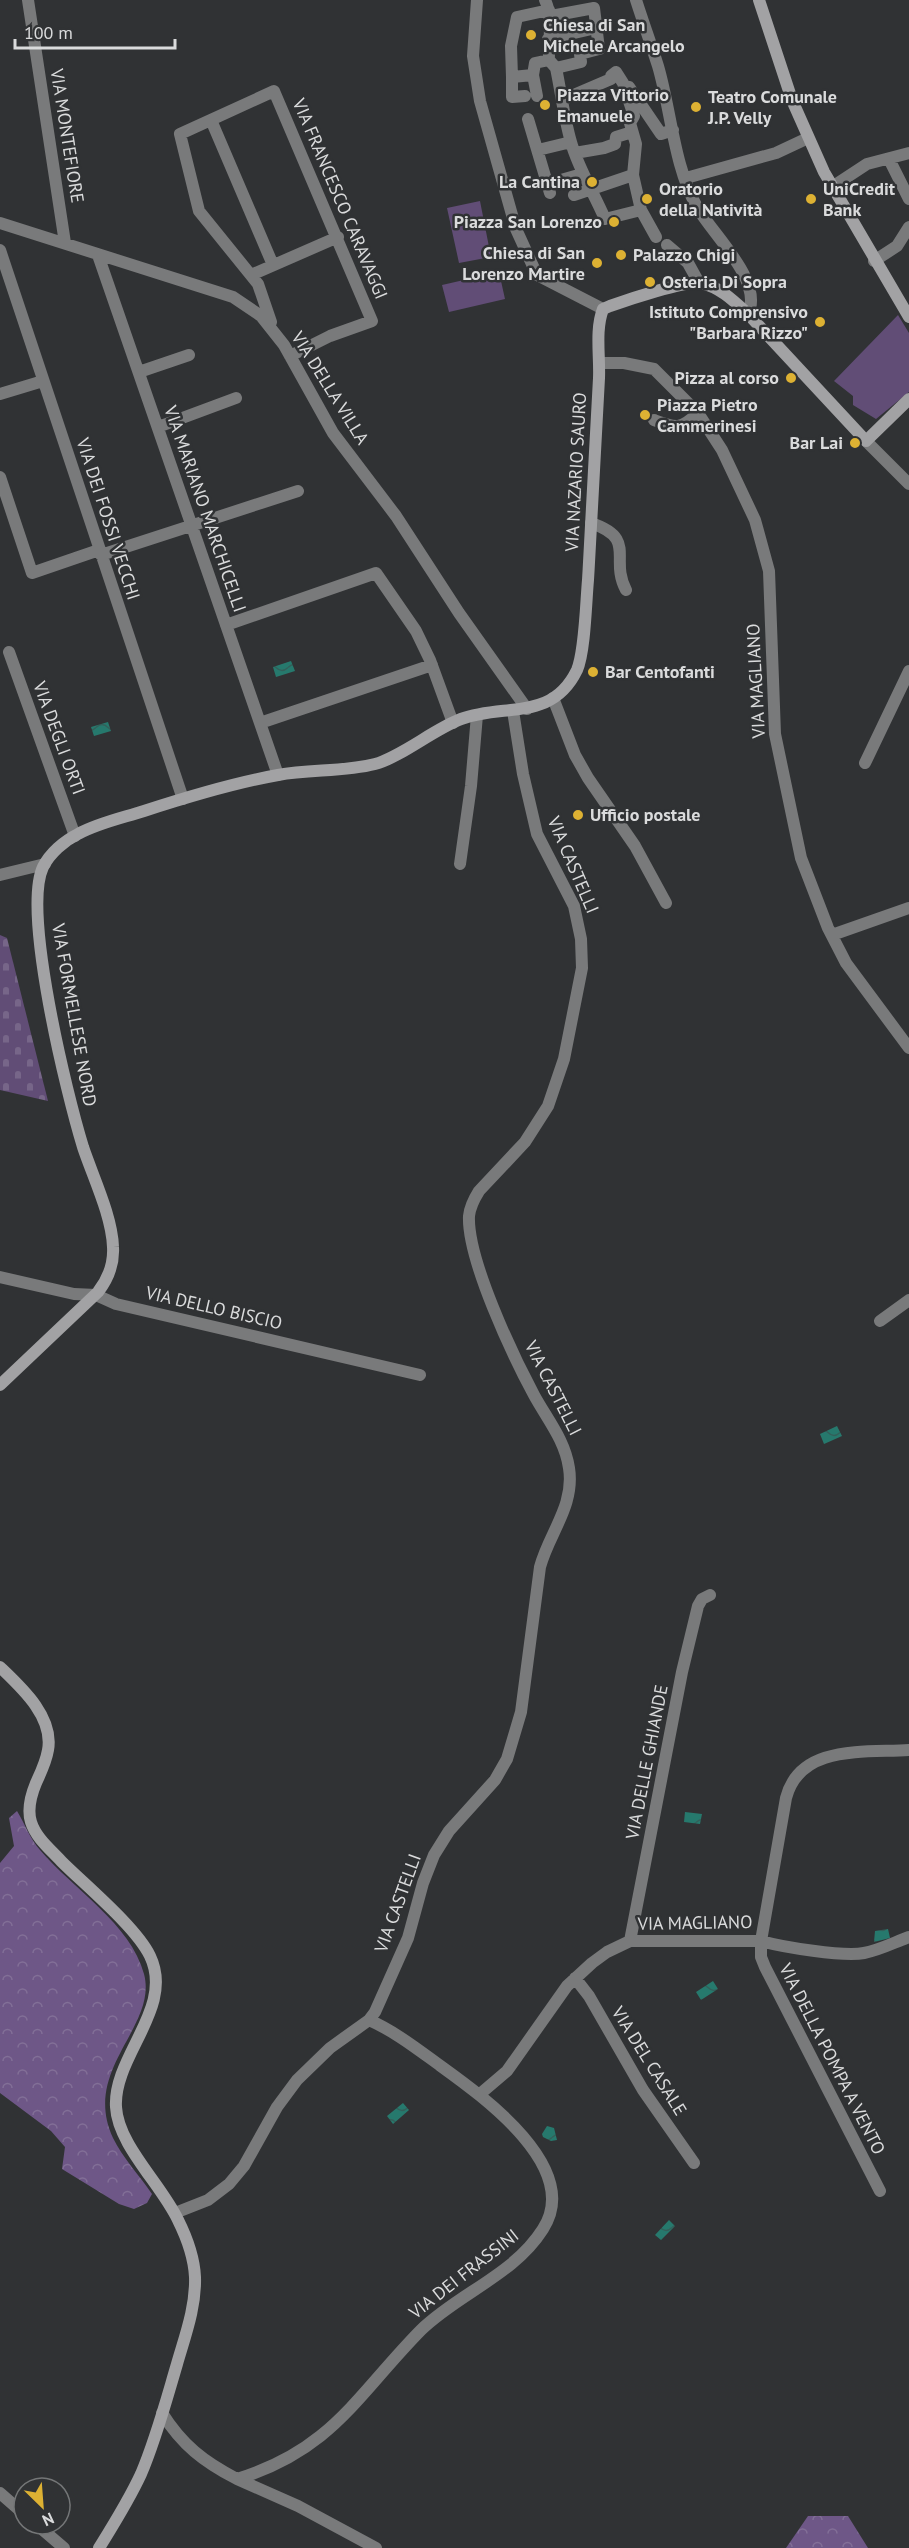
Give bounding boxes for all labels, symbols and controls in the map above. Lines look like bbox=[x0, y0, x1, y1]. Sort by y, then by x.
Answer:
scale bar bbox=[15, 12, 176, 50]
place label: Chiesa di San Michele Arcangelo bbox=[543, 13, 685, 57]
text: 100 m bbox=[24, 21, 73, 44]
marker: Chiesa di San Michele Arcangelo bbox=[524, 28, 538, 42]
street label: VIA MONTEFIORE bbox=[45, 66, 89, 205]
place label: Piazza Vittorio Emanuele bbox=[557, 83, 669, 127]
place label: Teatro Comunale J.P. Velly bbox=[707, 85, 837, 129]
street label: VIA FRANCESCO CARAVAGGI bbox=[287, 94, 393, 303]
marker: Piazza Vittorio Emanuele bbox=[538, 98, 552, 112]
marker: Teatro Comunale J.P. Velly bbox=[689, 100, 703, 114]
place label: La Cantina bbox=[499, 170, 580, 193]
marker: La Cantina bbox=[585, 175, 599, 189]
place label: Oratorio della Natività bbox=[659, 177, 762, 221]
place label: UniCredit Bank bbox=[823, 177, 896, 221]
marker: Oratorio della Natività bbox=[640, 192, 654, 206]
marker: UniCredit Bank bbox=[804, 192, 818, 206]
place label: Piazza San Lorenzo bbox=[454, 210, 602, 233]
marker: Piazza San Lorenzo bbox=[607, 215, 621, 229]
place label: Chiesa di San Lorenzo Martire bbox=[462, 241, 585, 285]
place label: Palazzo Chigi bbox=[633, 243, 735, 266]
marker: Palazzo Chigi bbox=[614, 248, 628, 262]
marker: Chiesa di San Lorenzo Martire bbox=[590, 256, 604, 270]
place label: Osteria Di Sopra bbox=[662, 270, 787, 293]
marker: Osteria Di Sopra bbox=[643, 275, 657, 289]
place label: Istituto Comprensivo "Barbara Rizzo" bbox=[649, 300, 808, 344]
marker: Istituto Comprensivo "Barbara Rizzo" bbox=[813, 315, 827, 329]
street label: VIA DELLA VILLA bbox=[286, 326, 375, 449]
place label: Pizza al corso bbox=[674, 366, 779, 389]
marker: Pizza al corso bbox=[784, 371, 798, 385]
street label: VIA NAZARIO SAURO bbox=[560, 392, 591, 553]
place label: Piazza Pietro Cammerinesi bbox=[657, 393, 758, 437]
street label: VIA MARIANO MARCHICELLI bbox=[159, 402, 252, 615]
marker: Piazza Pietro Cammerinesi bbox=[638, 408, 652, 422]
place label: Bar Lai bbox=[790, 431, 843, 454]
street label: VIA DEI FOSSI VECCHI bbox=[71, 434, 146, 603]
marker: Bar Lai bbox=[848, 436, 862, 450]
street label: VIA MAGLIANO bbox=[741, 623, 770, 740]
place label: Bar Centofanti bbox=[605, 660, 715, 683]
marker: Bar Centofanti bbox=[586, 665, 600, 679]
street label: VIA DEGLI ORTI bbox=[28, 677, 91, 798]
place label: Ufficio postale bbox=[590, 803, 701, 826]
marker: Ufficio postale bbox=[571, 808, 585, 822]
street label: VIA CASTELLI bbox=[542, 812, 604, 917]
street label: VIA FORMELLESE NORD bbox=[47, 921, 102, 1108]
street label: VIA DELLO BISCIO bbox=[143, 1280, 285, 1334]
street label: VIA CASTELLI bbox=[519, 1336, 587, 1439]
street label: VIA DELLE GHIANDE bbox=[620, 1683, 673, 1842]
street label: VIA CASTELLI bbox=[369, 1850, 426, 1956]
street label: VIA MAGLIANO bbox=[636, 1910, 753, 1935]
street label: VIA DELLA POMPA A VENTO bbox=[774, 1958, 891, 2158]
street label: VIA DEL CASALE bbox=[606, 2001, 692, 2119]
street label: VIA DEI FRASSINI bbox=[403, 2224, 523, 2324]
north arrow bbox=[12, 2476, 72, 2536]
text: N bbox=[39, 2508, 57, 2531]

